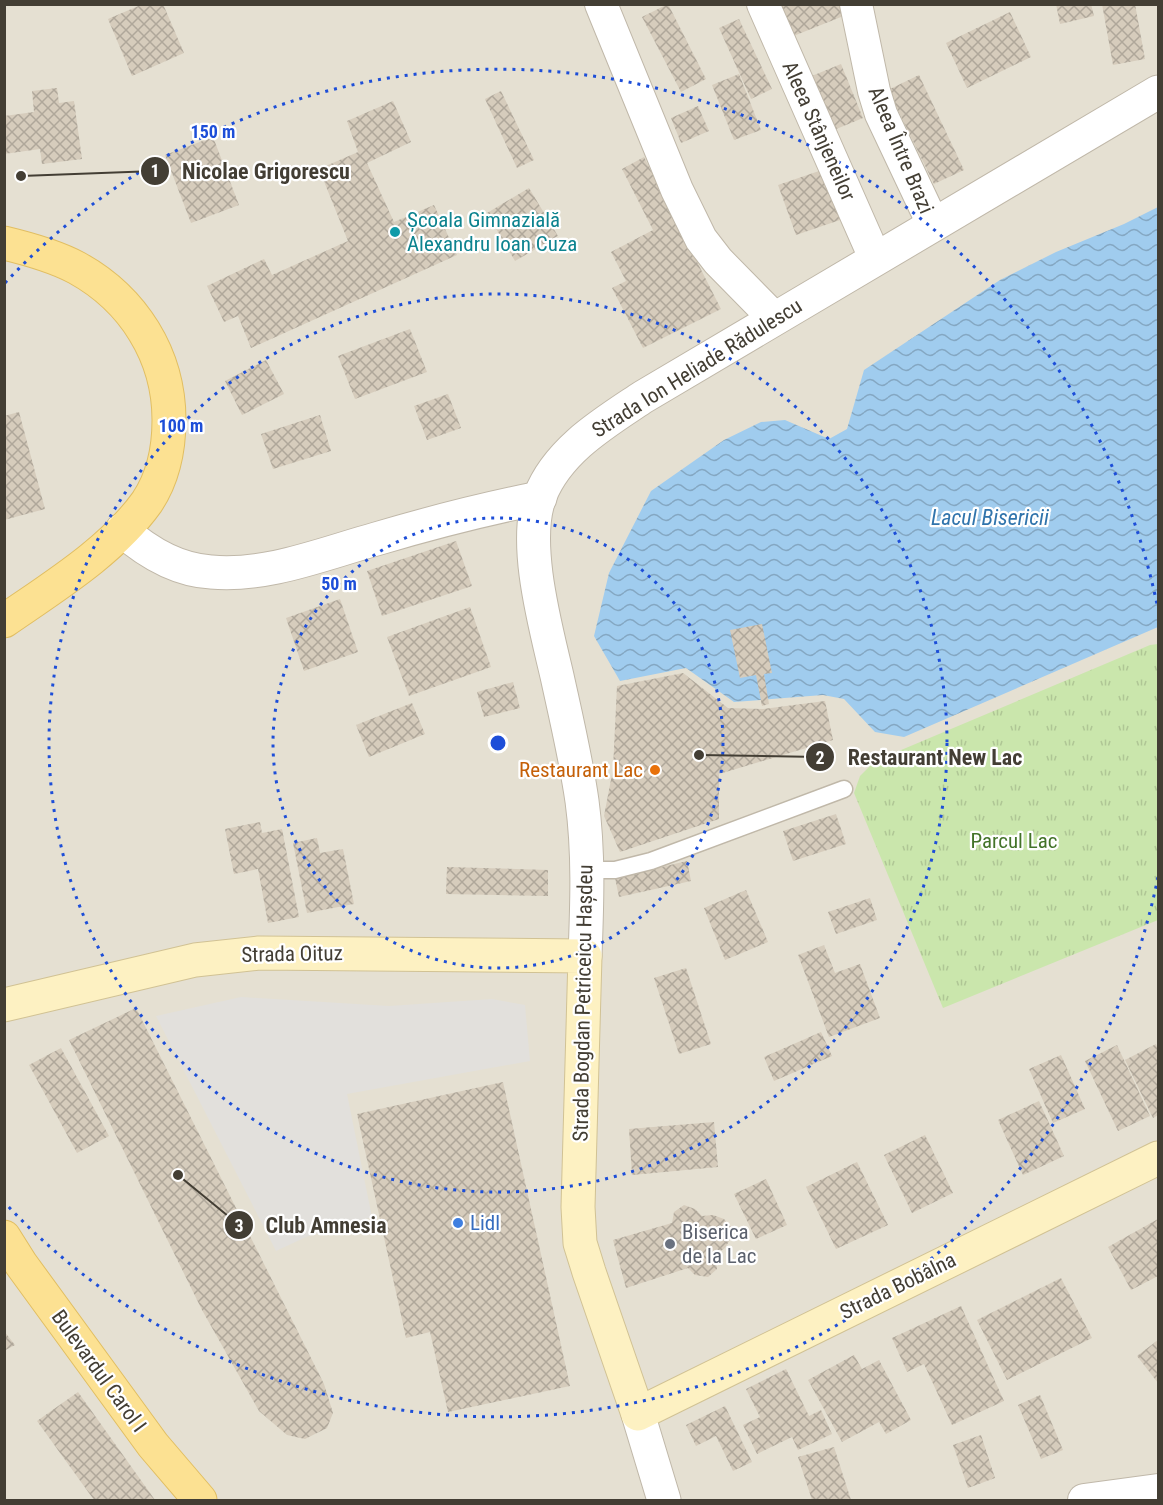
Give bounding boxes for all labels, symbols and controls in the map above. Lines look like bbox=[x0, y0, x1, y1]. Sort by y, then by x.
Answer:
street label: Aleea Stânjeneilor bbox=[778, 58, 860, 204]
street label: Aleea Între Brazi bbox=[863, 83, 939, 217]
text: 150 m bbox=[191, 121, 235, 142]
callout: Nicolae Grigorescu bbox=[140, 151, 361, 191]
text: Nicolae Grigorescu bbox=[182, 159, 350, 184]
text: 1 bbox=[150, 160, 160, 181]
place label: Școala Gimnazială Alexandru Ioan Cuza bbox=[407, 208, 577, 256]
marker: Școala Gimnazială Alexandru Ioan Cuza bbox=[388, 225, 402, 239]
street label: Strada Ion Heliade Rădulescu bbox=[588, 294, 806, 442]
text: 100 m bbox=[159, 415, 203, 436]
water label: Lacul Bisericii bbox=[931, 505, 1049, 530]
text: 50 m bbox=[321, 573, 357, 594]
centre of rings bbox=[488, 733, 508, 753]
callout: Restaurant New Lac bbox=[805, 737, 1034, 777]
text: Restaurant New Lac bbox=[848, 745, 1022, 770]
text: 2 bbox=[815, 747, 825, 768]
place label: Restaurant Lac bbox=[519, 758, 643, 782]
marker: Restaurant Lac bbox=[648, 763, 662, 777]
park label: Parcul Lac bbox=[970, 829, 1058, 853]
street label: Strada Bogdan Petriceicu Hașdeu bbox=[569, 864, 597, 1142]
street label: Strada Oituz bbox=[241, 941, 343, 967]
callout: Club Amnesia bbox=[224, 1205, 399, 1245]
place label: Lidl bbox=[470, 1211, 500, 1235]
text: Club Amnesia bbox=[265, 1213, 387, 1238]
text: 3 bbox=[234, 1215, 244, 1236]
marker: Lidl bbox=[451, 1216, 465, 1230]
place label: Biserica de la Lac bbox=[682, 1220, 757, 1268]
marker: Biserica de la Lac bbox=[663, 1237, 677, 1251]
street label: Strada Bobâlna bbox=[836, 1248, 960, 1324]
street label: Bulevardul Carol I bbox=[47, 1305, 151, 1437]

